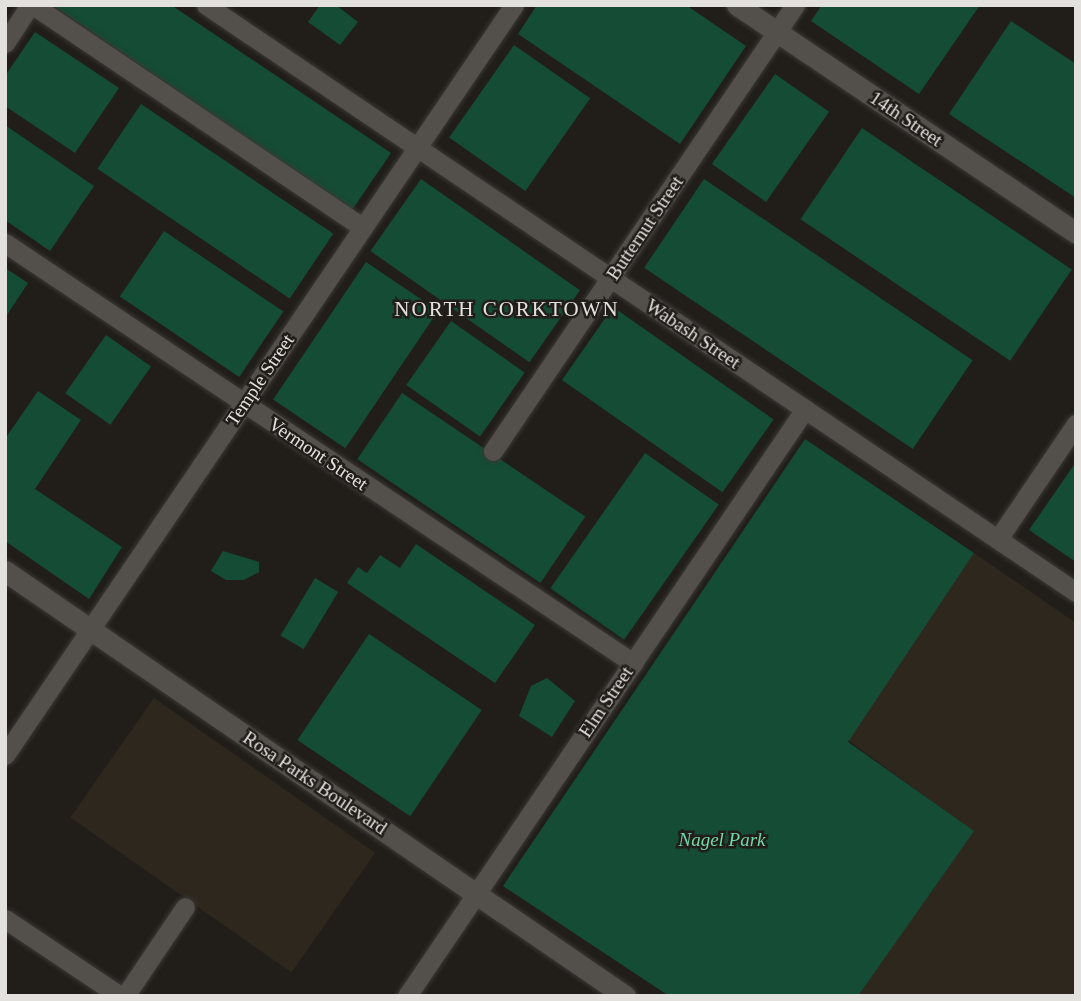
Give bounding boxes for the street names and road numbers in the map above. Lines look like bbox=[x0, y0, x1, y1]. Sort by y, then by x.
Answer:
street label: 14th Street bbox=[865, 86, 947, 152]
street label: Butternut Street bbox=[602, 172, 688, 284]
street label: Wabash Street bbox=[642, 294, 744, 374]
street label: Temple Street bbox=[221, 330, 299, 430]
street label: Vermont Street bbox=[264, 413, 372, 495]
street label: Elm Street bbox=[574, 662, 638, 742]
street label: Rosa Parks Boulevard bbox=[239, 726, 391, 840]

